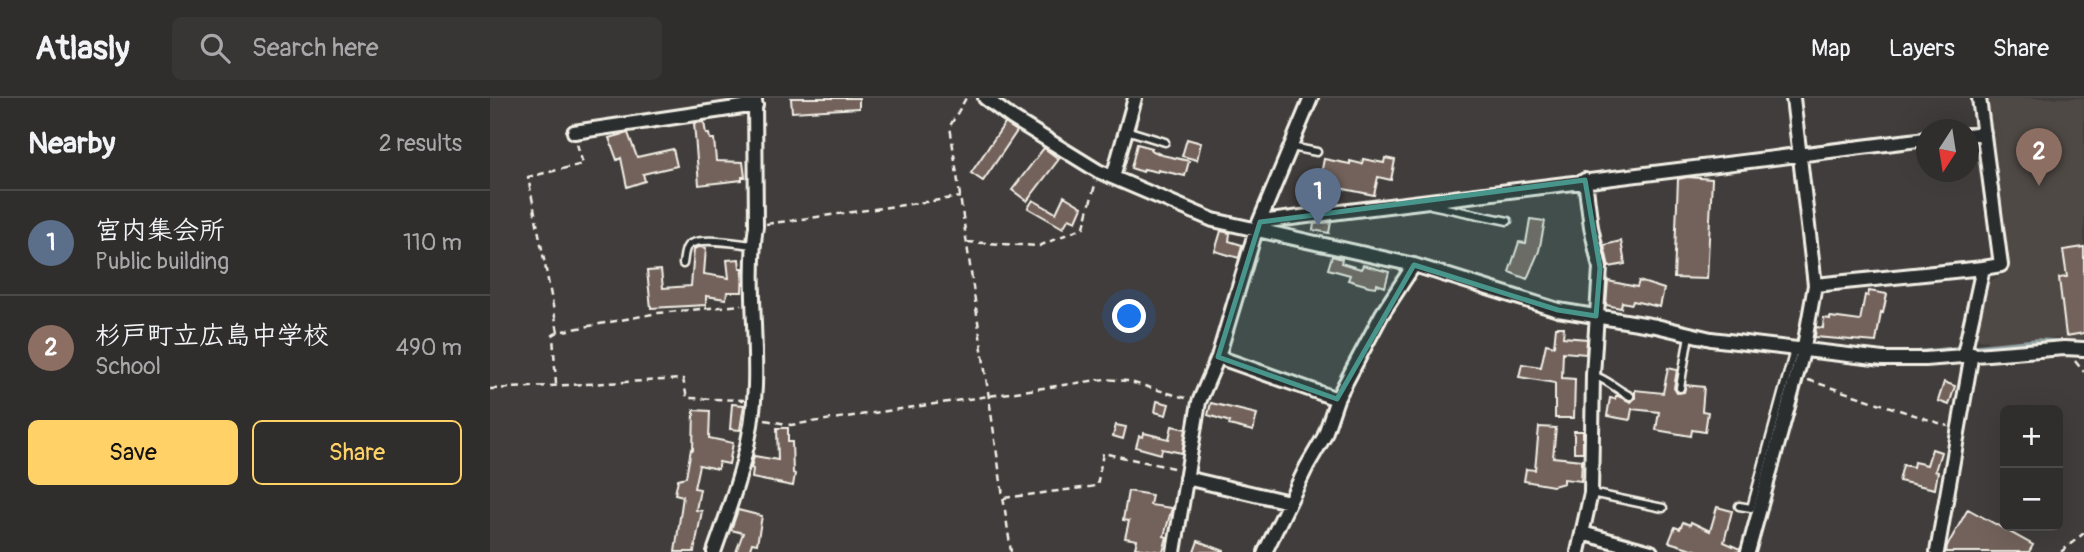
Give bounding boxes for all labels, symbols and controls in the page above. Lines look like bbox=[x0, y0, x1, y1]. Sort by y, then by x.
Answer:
search box bbox=[172, 17, 662, 80]
text: Atlasly bbox=[35, 28, 130, 69]
icon: search bbox=[196, 29, 234, 67]
text: Search here bbox=[252, 32, 379, 64]
text: Map bbox=[1811, 34, 1851, 63]
text: Layers bbox=[1889, 34, 1955, 63]
text: Share bbox=[1993, 34, 2049, 63]
north arrow bbox=[1916, 119, 1979, 182]
text: Nearby bbox=[28, 125, 115, 162]
pin: 2 bbox=[2016, 128, 2062, 186]
text: 2 results bbox=[379, 129, 462, 158]
pin: 1 bbox=[1295, 168, 1341, 226]
text: 宮内集会所 bbox=[95, 215, 225, 247]
text: 1 bbox=[47, 228, 56, 257]
text: 110 m bbox=[403, 228, 462, 257]
text: Public building bbox=[95, 247, 229, 276]
your location bbox=[1112, 299, 1146, 333]
text: 杉戸町立広島中学校 bbox=[95, 320, 329, 352]
text: 2 bbox=[45, 333, 57, 362]
text: 490 m bbox=[396, 333, 462, 362]
text: School bbox=[95, 352, 161, 381]
map controls bbox=[2000, 405, 2063, 531]
button: + bbox=[2000, 405, 2063, 468]
button: Save bbox=[28, 420, 238, 485]
button: Share bbox=[252, 420, 462, 485]
button: − bbox=[2000, 468, 2063, 531]

